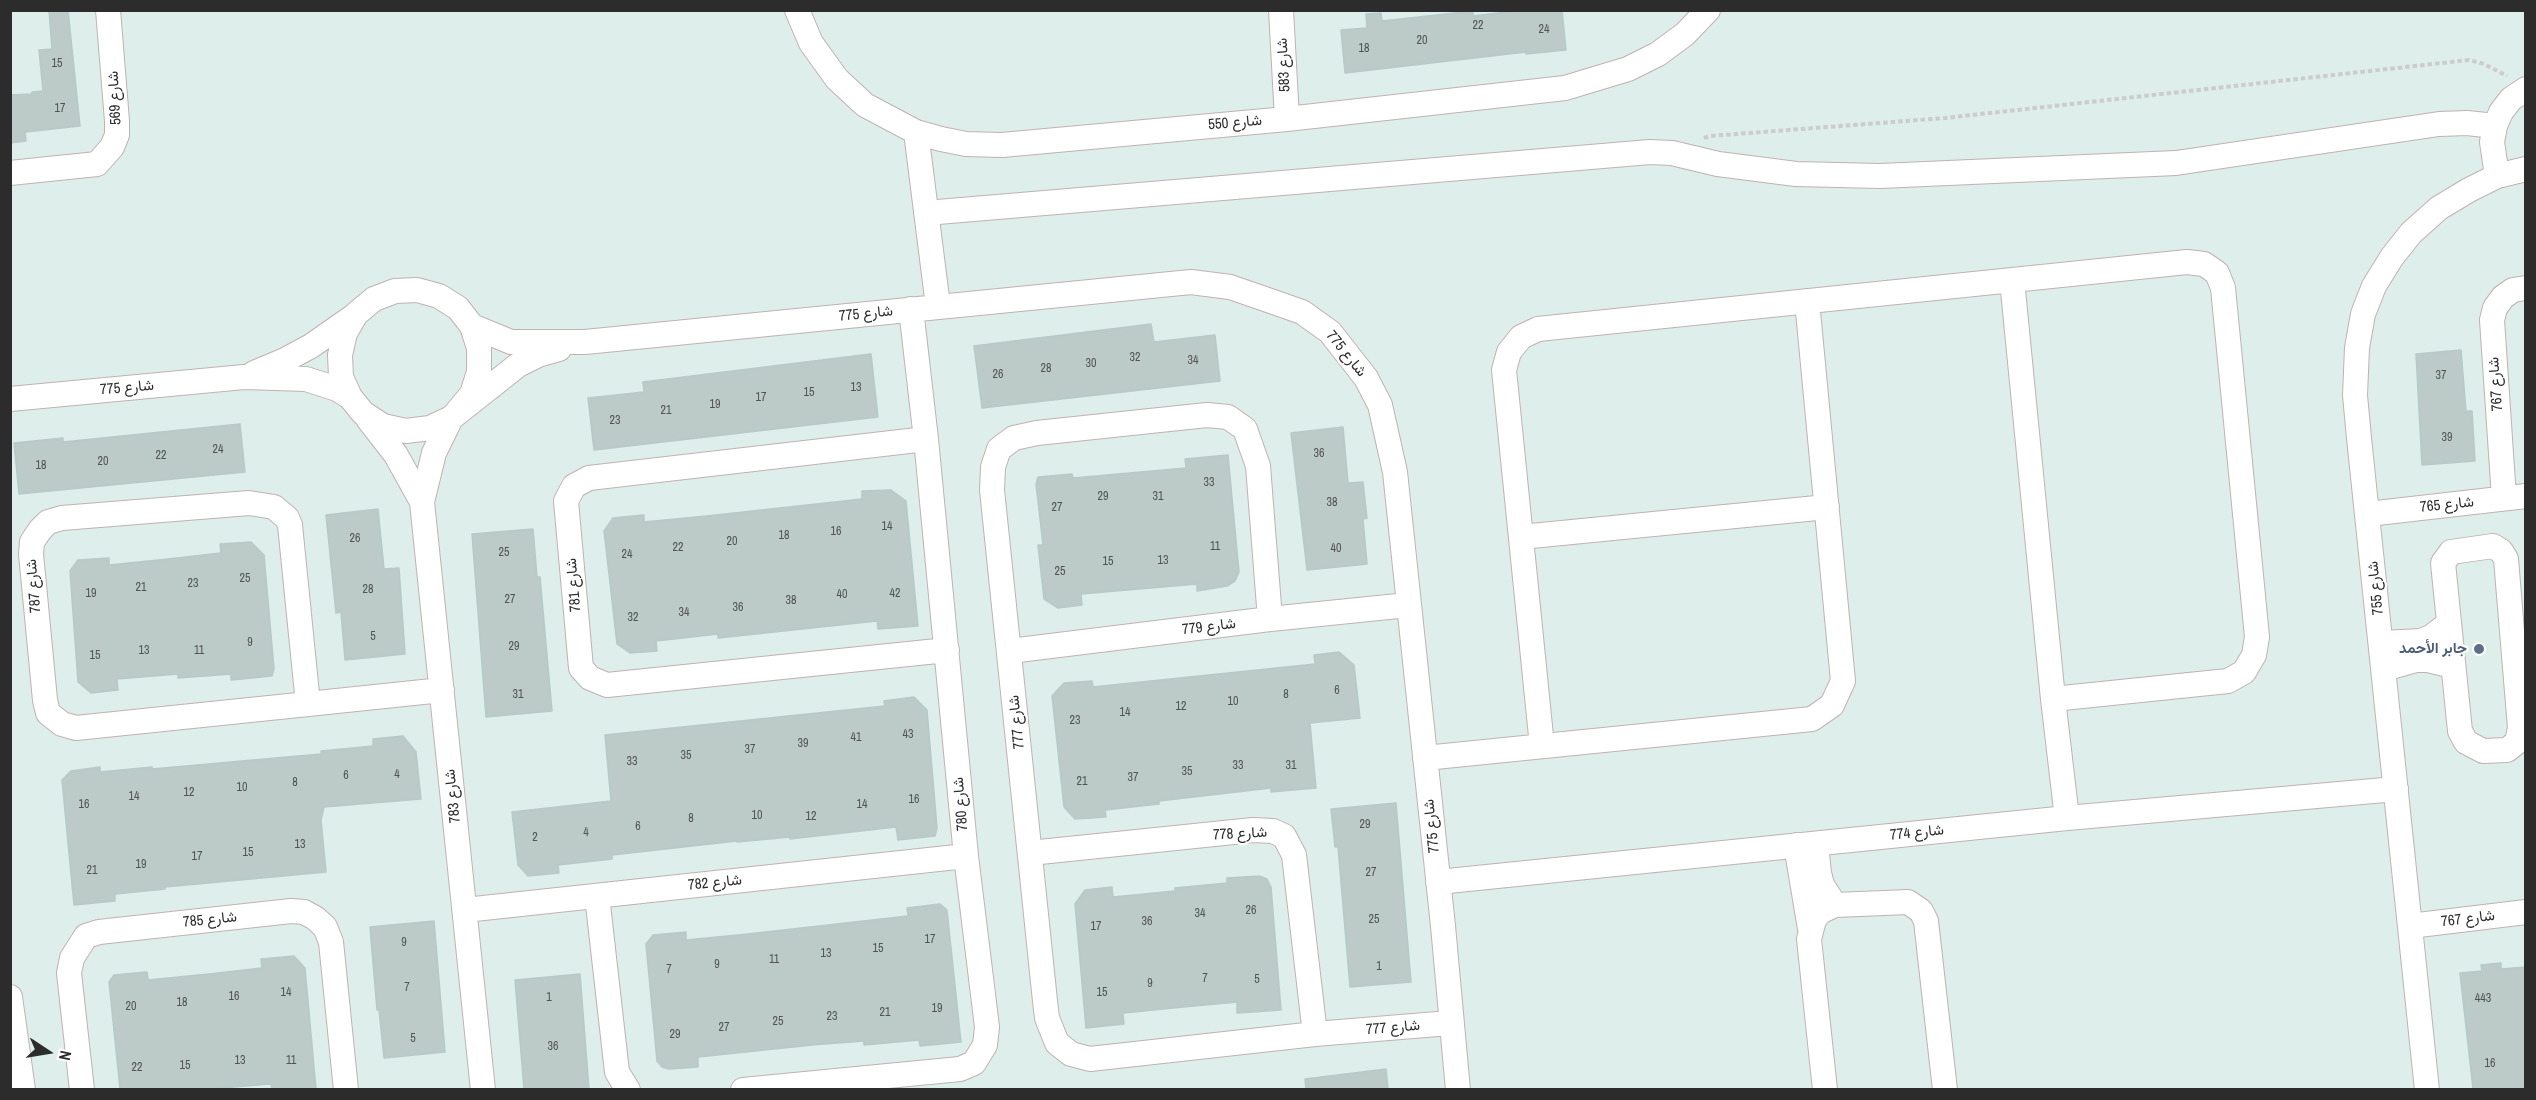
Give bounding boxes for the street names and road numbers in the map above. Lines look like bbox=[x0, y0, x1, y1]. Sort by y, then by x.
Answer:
street label: شارع 583 bbox=[1274, 38, 1294, 92]
street label: شارع 569 bbox=[105, 71, 125, 125]
street label: شارع 550 bbox=[1207, 112, 1263, 134]
street label: شارع 775 bbox=[838, 302, 894, 326]
street label: شارع 775 bbox=[1322, 327, 1370, 381]
street label: شارع 767 bbox=[2485, 356, 2507, 412]
street label: شارع 775 bbox=[99, 377, 155, 399]
street label: شارع 765 bbox=[2419, 493, 2475, 517]
street label: شارع 781 bbox=[563, 557, 585, 613]
street label: شارع 787 bbox=[23, 558, 45, 614]
street label: شارع 755 bbox=[2364, 560, 2388, 616]
street label: شارع 779 bbox=[1181, 615, 1237, 639]
street label: شارع 777 bbox=[1005, 694, 1029, 750]
street label: شارع 783 bbox=[441, 768, 465, 824]
street label: شارع 780 bbox=[950, 776, 972, 832]
street label: شارع 775 bbox=[1420, 798, 1444, 854]
street label: شارع 774 bbox=[1889, 821, 1945, 845]
street label: شارع 778 bbox=[1213, 824, 1267, 844]
street label: شارع 782 bbox=[687, 871, 743, 895]
street label: شارع 767 bbox=[2440, 907, 2496, 931]
street label: شارع 785 bbox=[182, 908, 238, 932]
street label: شارع 777 bbox=[1365, 1017, 1421, 1039]

